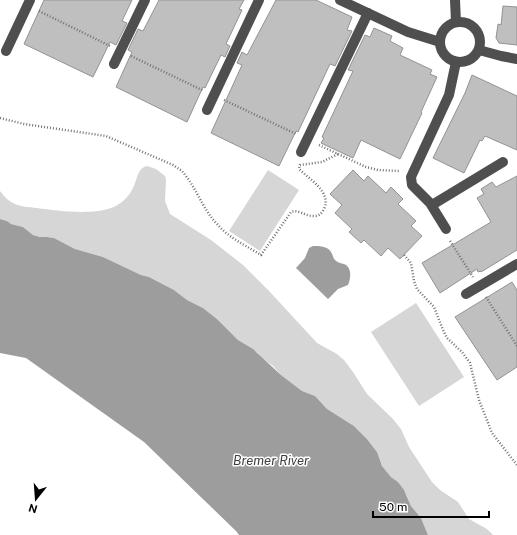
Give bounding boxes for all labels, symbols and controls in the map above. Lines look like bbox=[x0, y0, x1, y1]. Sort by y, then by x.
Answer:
water label: Bremer River bbox=[233, 453, 309, 468]
north arrow bbox=[16, 479, 56, 519]
scale bar bbox=[373, 493, 489, 519]
text: 50 m bbox=[379, 500, 407, 514]
text: N bbox=[27, 502, 39, 516]

